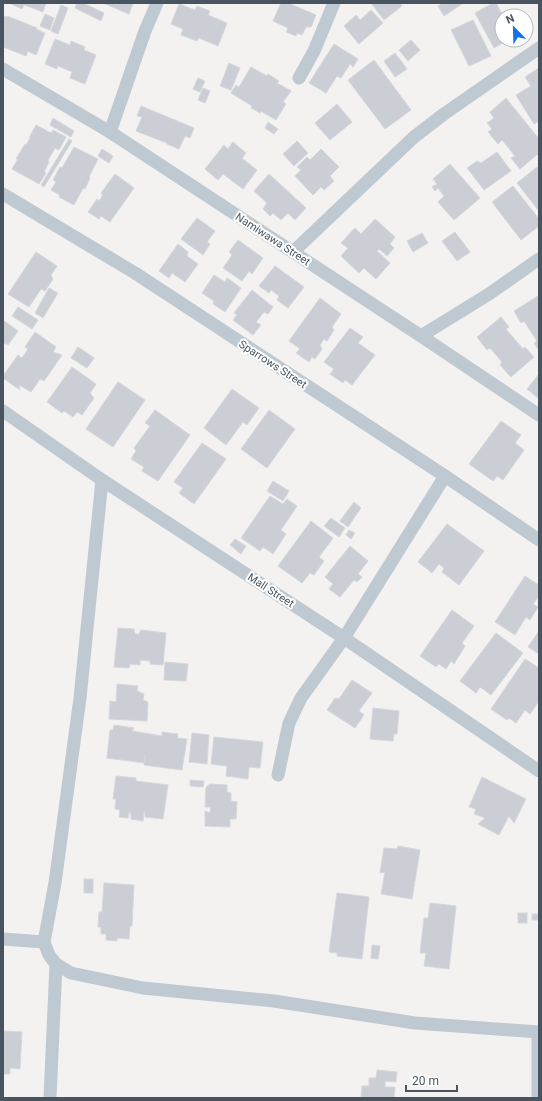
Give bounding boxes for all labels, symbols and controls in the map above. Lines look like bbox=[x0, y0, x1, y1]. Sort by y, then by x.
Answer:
north arrow bbox=[494, 8, 534, 48]
text: N bbox=[504, 12, 517, 27]
street label: Namiwawa Street bbox=[233, 210, 313, 269]
street label: Sparrows Street bbox=[236, 338, 309, 391]
street label: Mall Street bbox=[245, 571, 297, 610]
scale bar bbox=[406, 1067, 457, 1093]
text: 20 m bbox=[412, 1074, 439, 1088]

